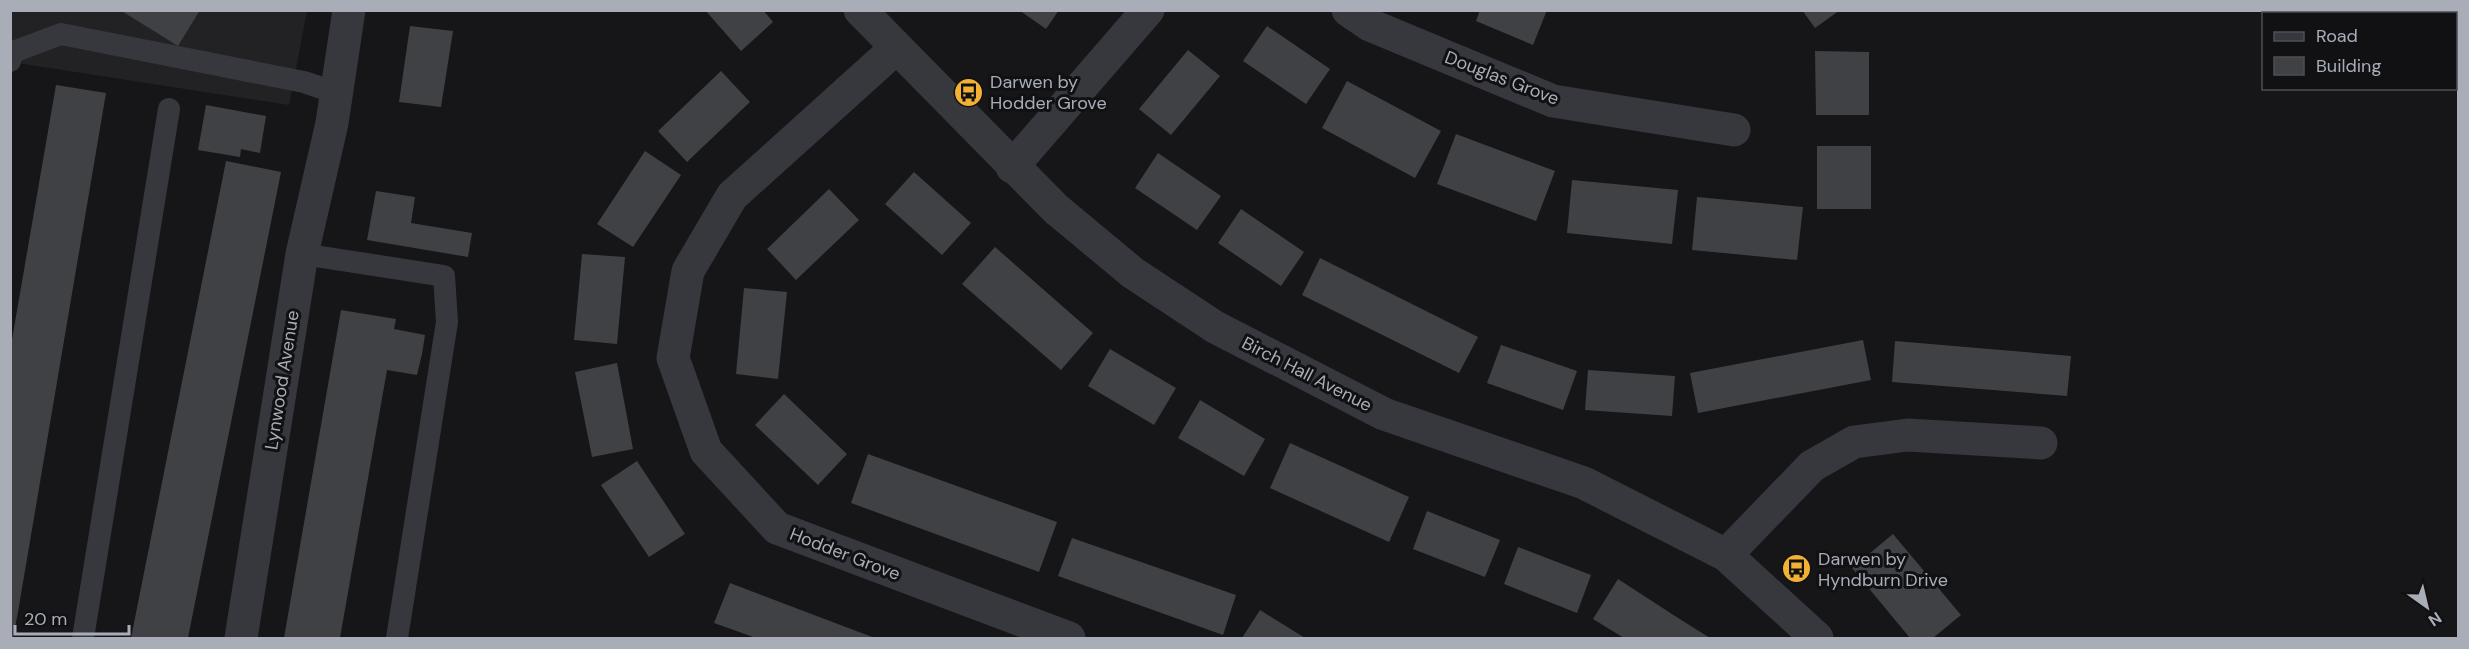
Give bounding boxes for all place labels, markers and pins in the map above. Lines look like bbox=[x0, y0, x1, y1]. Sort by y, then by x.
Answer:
place label: Darwen by Hodder Grove bbox=[990, 70, 1107, 115]
bus stop icon: Darwen by Hodder Grove bbox=[953, 76, 985, 108]
place label: Darwen by Hyndburn Drive bbox=[1818, 547, 1948, 592]
bus stop icon: Darwen by Hyndburn Drive bbox=[1781, 553, 1813, 585]

